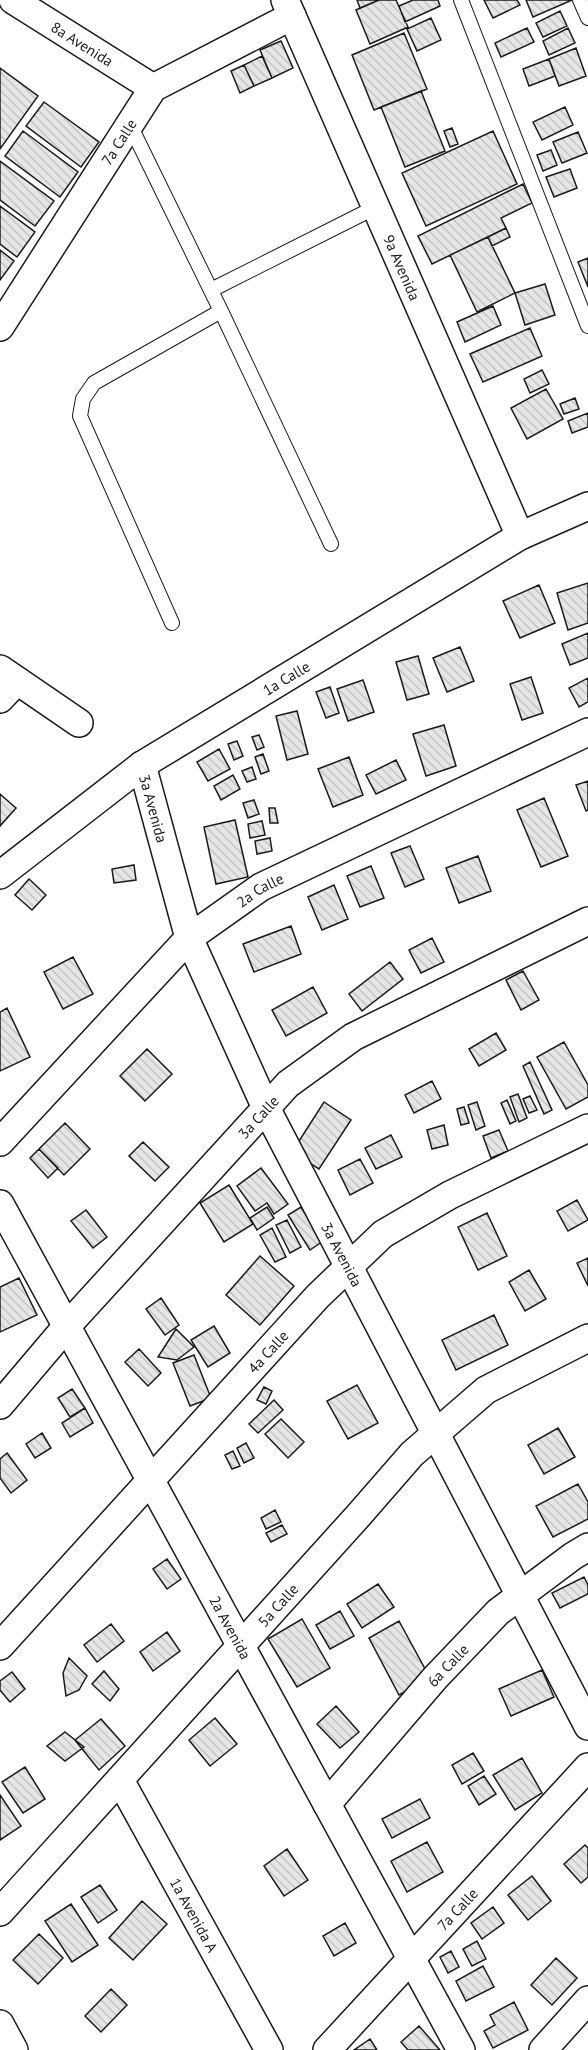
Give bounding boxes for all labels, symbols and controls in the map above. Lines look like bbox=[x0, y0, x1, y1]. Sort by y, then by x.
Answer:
street label: 8a Avenida bbox=[48, 17, 117, 70]
street label: 7a Calle bbox=[97, 115, 140, 168]
street label: 9a Avenida bbox=[380, 232, 425, 303]
street label: 1a Calle bbox=[259, 656, 313, 699]
street label: 3a Avenida bbox=[135, 772, 172, 845]
street label: 2a Calle bbox=[232, 868, 286, 911]
street label: 3a Calle bbox=[234, 1091, 283, 1142]
street label: 3a Avenida bbox=[318, 1219, 367, 1290]
street label: 4a Calle bbox=[243, 1326, 292, 1377]
street label: 5a Calle bbox=[253, 1579, 302, 1630]
street label: 2a Avenida bbox=[206, 1592, 256, 1662]
street label: 6a Calle bbox=[423, 1640, 472, 1690]
street label: 1a Avenida A bbox=[166, 1874, 223, 1956]
street label: 7a Calle bbox=[433, 1884, 481, 1934]

